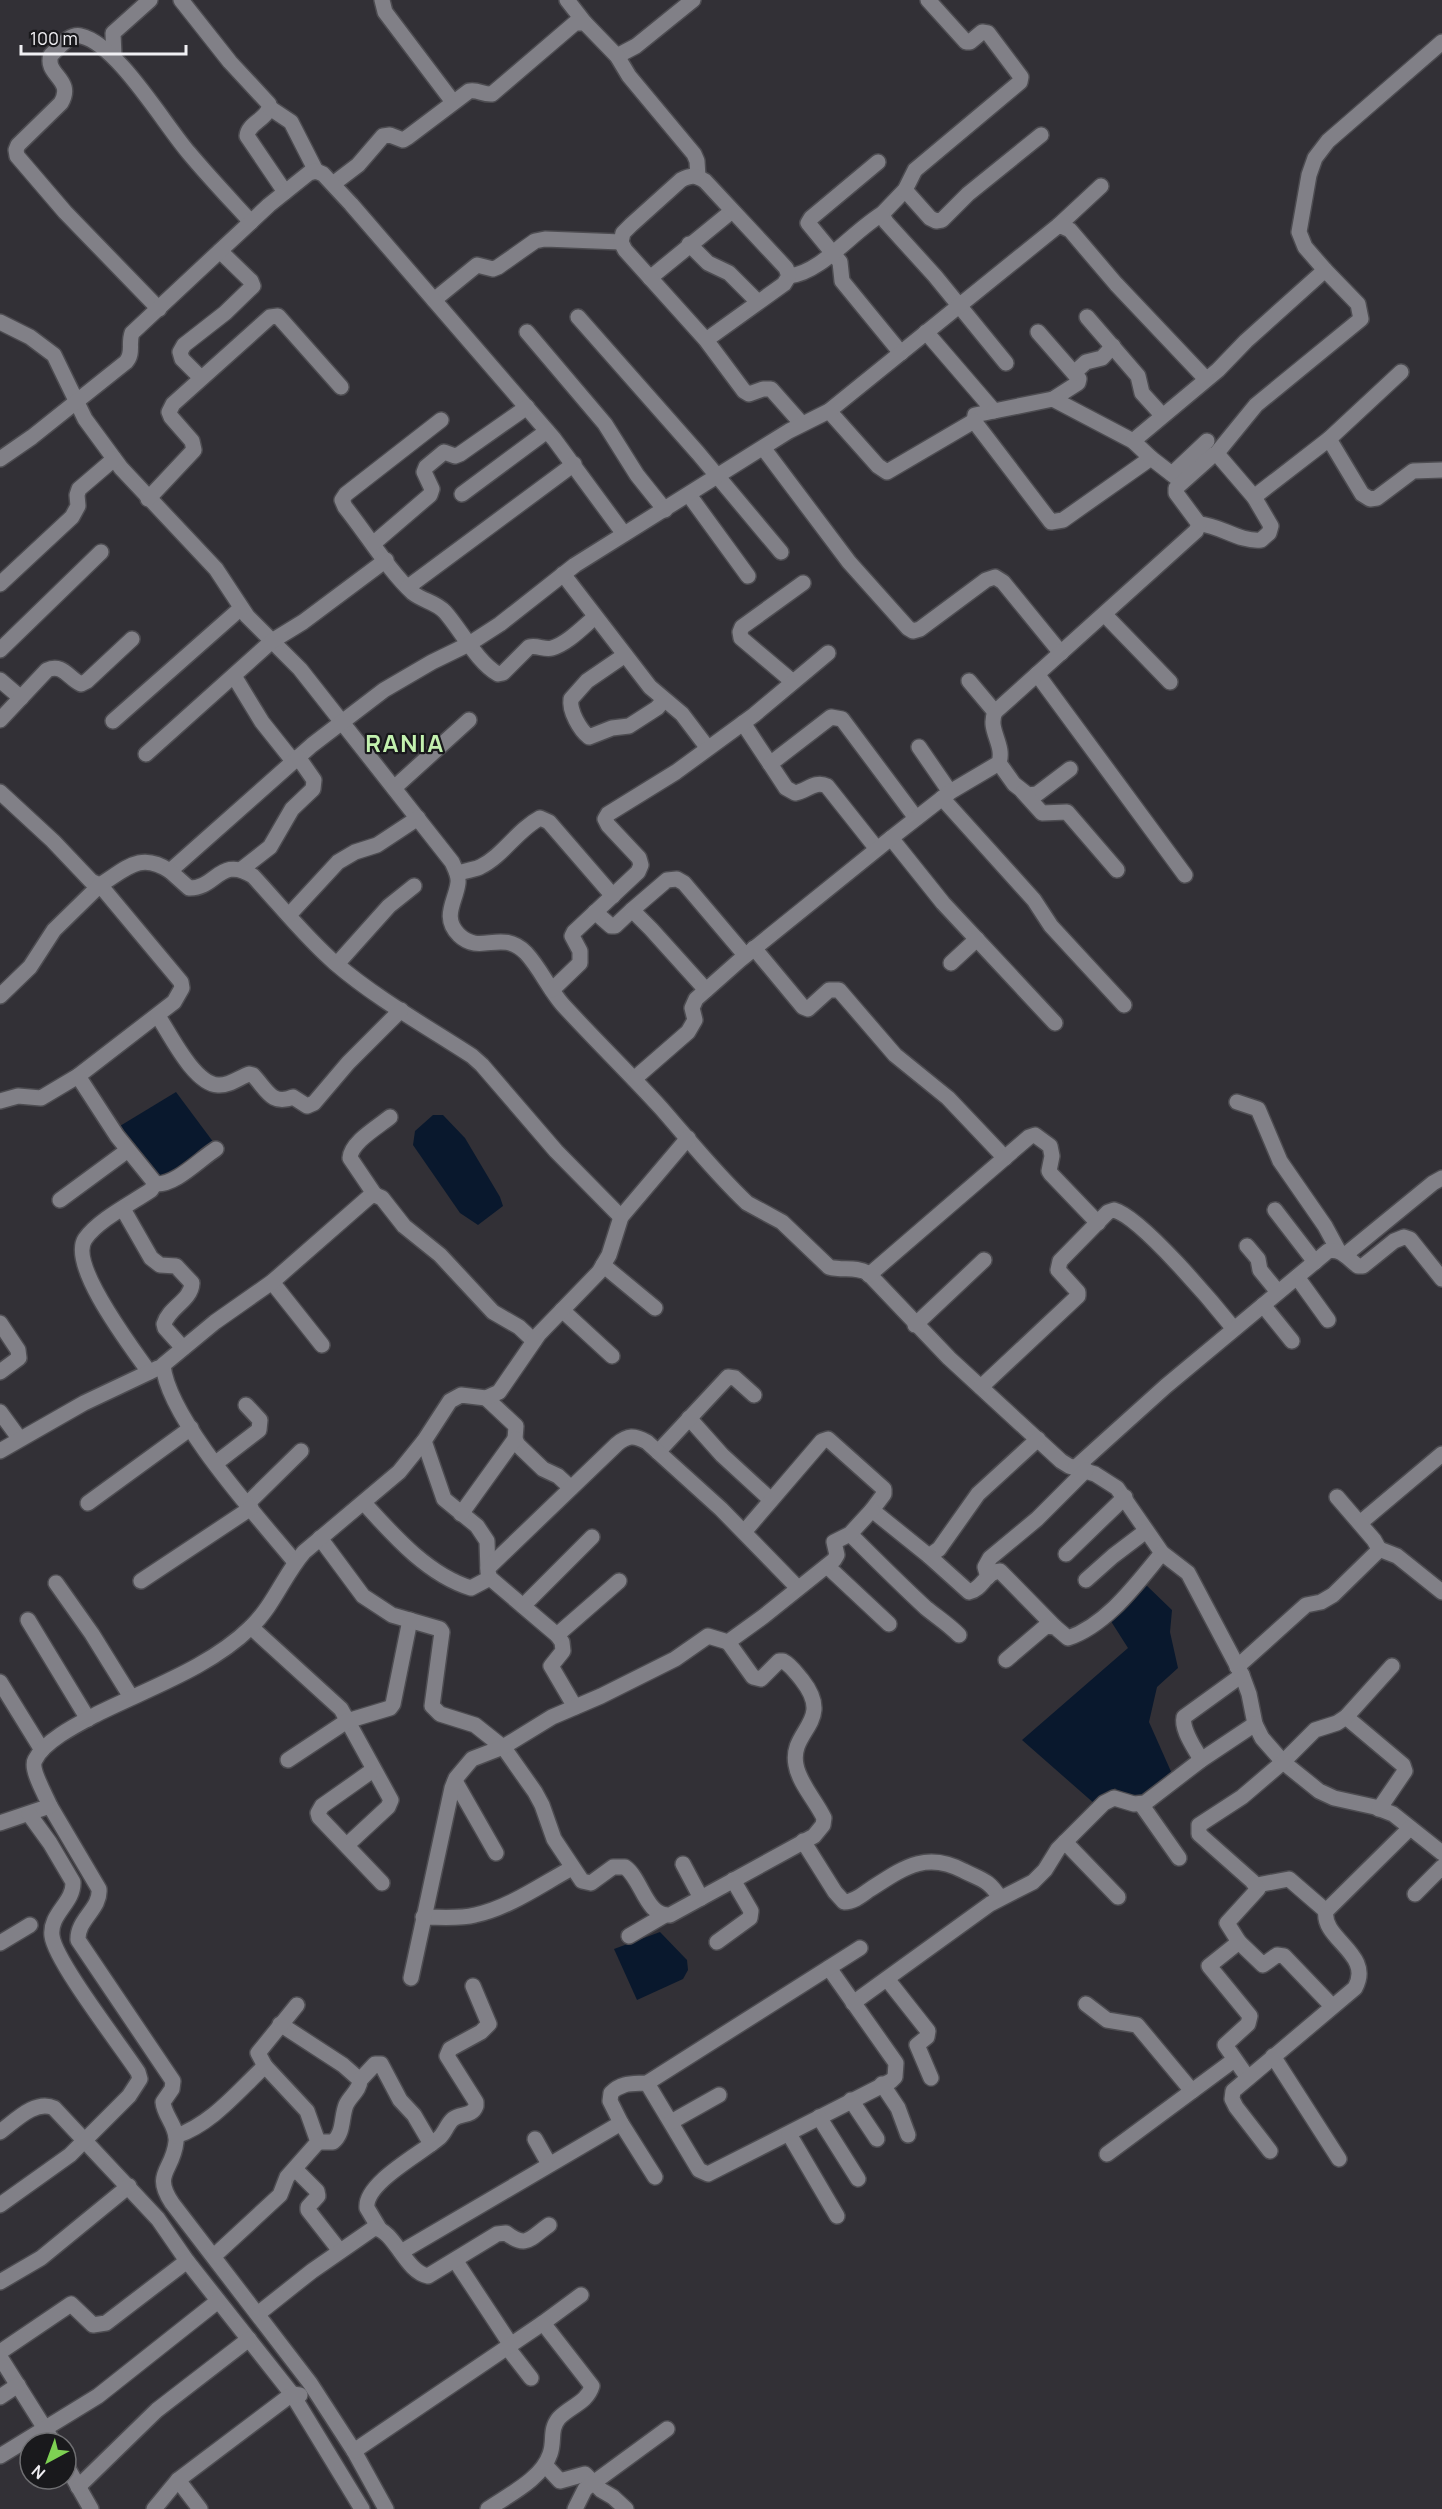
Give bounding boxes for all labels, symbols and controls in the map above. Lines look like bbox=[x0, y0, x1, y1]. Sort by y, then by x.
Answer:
scale bar bbox=[21, 18, 186, 56]
text: 100 m bbox=[30, 26, 78, 50]
district label: RANIA bbox=[365, 726, 445, 759]
north arrow bbox=[18, 2431, 78, 2491]
text: N bbox=[27, 2460, 50, 2484]

